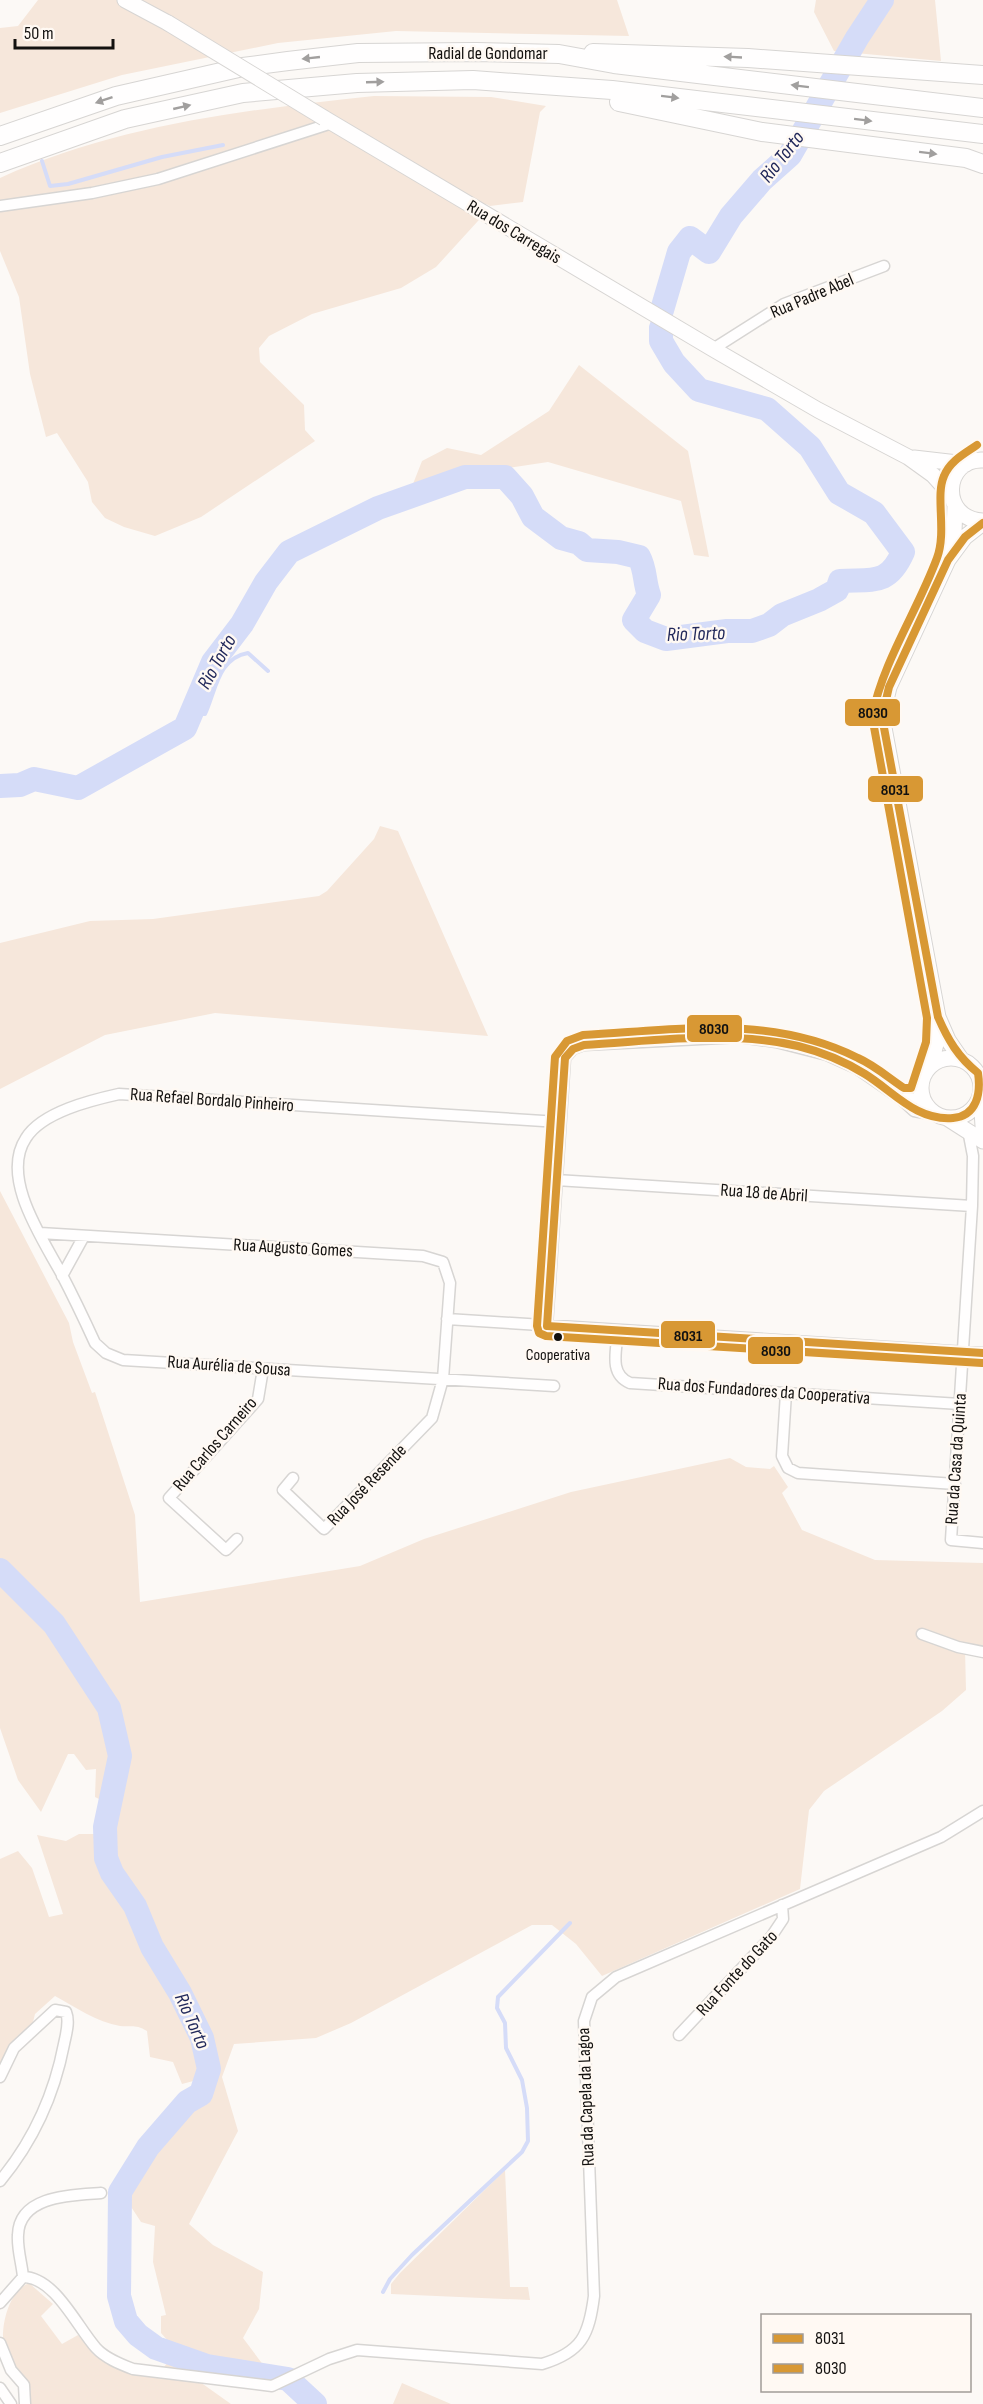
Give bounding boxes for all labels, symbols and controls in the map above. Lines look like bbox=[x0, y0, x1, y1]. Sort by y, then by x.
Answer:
scale bar bbox=[15, 12, 112, 50]
text: 50 m bbox=[24, 23, 54, 44]
street label: Radial de Gondomar bbox=[428, 43, 548, 64]
one-way arrow bbox=[302, 53, 321, 63]
one-way arrow bbox=[724, 53, 743, 62]
one-way arrow bbox=[366, 77, 385, 87]
one-way arrow bbox=[790, 82, 809, 91]
one-way arrow bbox=[660, 93, 679, 102]
one-way arrow bbox=[95, 96, 113, 105]
one-way arrow bbox=[173, 101, 191, 111]
one-way arrow bbox=[854, 115, 873, 125]
water label: Rio Torto bbox=[755, 127, 809, 187]
one-way arrow bbox=[918, 149, 937, 158]
street label: Rua dos Carregais bbox=[463, 196, 565, 268]
street label: Rua Padre Abel bbox=[767, 269, 857, 323]
water label: Rio Torto bbox=[666, 621, 726, 647]
water label: Rio Torto bbox=[192, 631, 242, 693]
line badge: 8030 bbox=[844, 698, 901, 727]
text: 8030 bbox=[858, 704, 888, 723]
line badge: 8031 bbox=[867, 775, 924, 803]
text: 8031 bbox=[881, 781, 910, 800]
line badge: 8030 bbox=[686, 1014, 743, 1043]
text: 8030 bbox=[699, 1020, 729, 1039]
street label: Rua Refael Bordalo Pinheiro bbox=[129, 1084, 295, 1116]
street label: Rua 18 de Abril bbox=[720, 1179, 808, 1207]
street label: Rua Augusto Gomes bbox=[233, 1234, 353, 1262]
line badge: 8031 bbox=[660, 1320, 716, 1349]
text: 8031 bbox=[674, 1327, 703, 1346]
marker: Cooperativa bbox=[552, 1331, 564, 1343]
line badge: 8030 bbox=[747, 1336, 804, 1365]
text: 8030 bbox=[761, 1342, 791, 1361]
place label: Cooperativa bbox=[526, 1346, 590, 1365]
street label: Rua Aurélia de Sousa bbox=[167, 1351, 291, 1381]
street label: Rua dos Fundadores da Cooperativa bbox=[657, 1373, 871, 1409]
street label: Rua Carlos Carneiro bbox=[169, 1393, 261, 1495]
street label: Rua da Casa da Quinta bbox=[941, 1393, 971, 1525]
street label: Rua José Resende bbox=[323, 1440, 411, 1530]
street label: Rua Fonte do Gato bbox=[692, 1926, 782, 2020]
water label: Rio Torto bbox=[169, 1989, 215, 2053]
street label: Rua da Capela da Lagoa bbox=[573, 2027, 599, 2167]
legend bbox=[761, 2314, 971, 2392]
text: 8031 bbox=[815, 2328, 845, 2349]
text: 8030 bbox=[815, 2358, 846, 2379]

